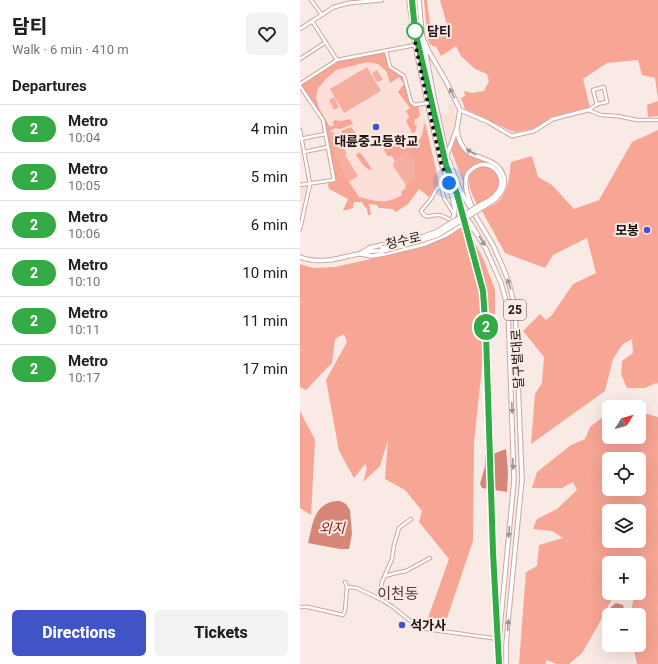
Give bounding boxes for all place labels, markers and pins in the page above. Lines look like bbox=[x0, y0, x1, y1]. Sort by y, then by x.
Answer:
marker: 담티 bbox=[406, 22, 424, 40]
place label: 담티 bbox=[427, 24, 451, 39]
marker: 대륜중고등학교 bbox=[371, 122, 381, 132]
place label: 대륜중고등학교 bbox=[334, 134, 418, 149]
place label: 모봉 bbox=[615, 223, 639, 238]
marker: 모봉 bbox=[642, 225, 652, 235]
place label: 석가사 bbox=[410, 618, 446, 633]
marker: 석가사 bbox=[397, 620, 407, 630]

